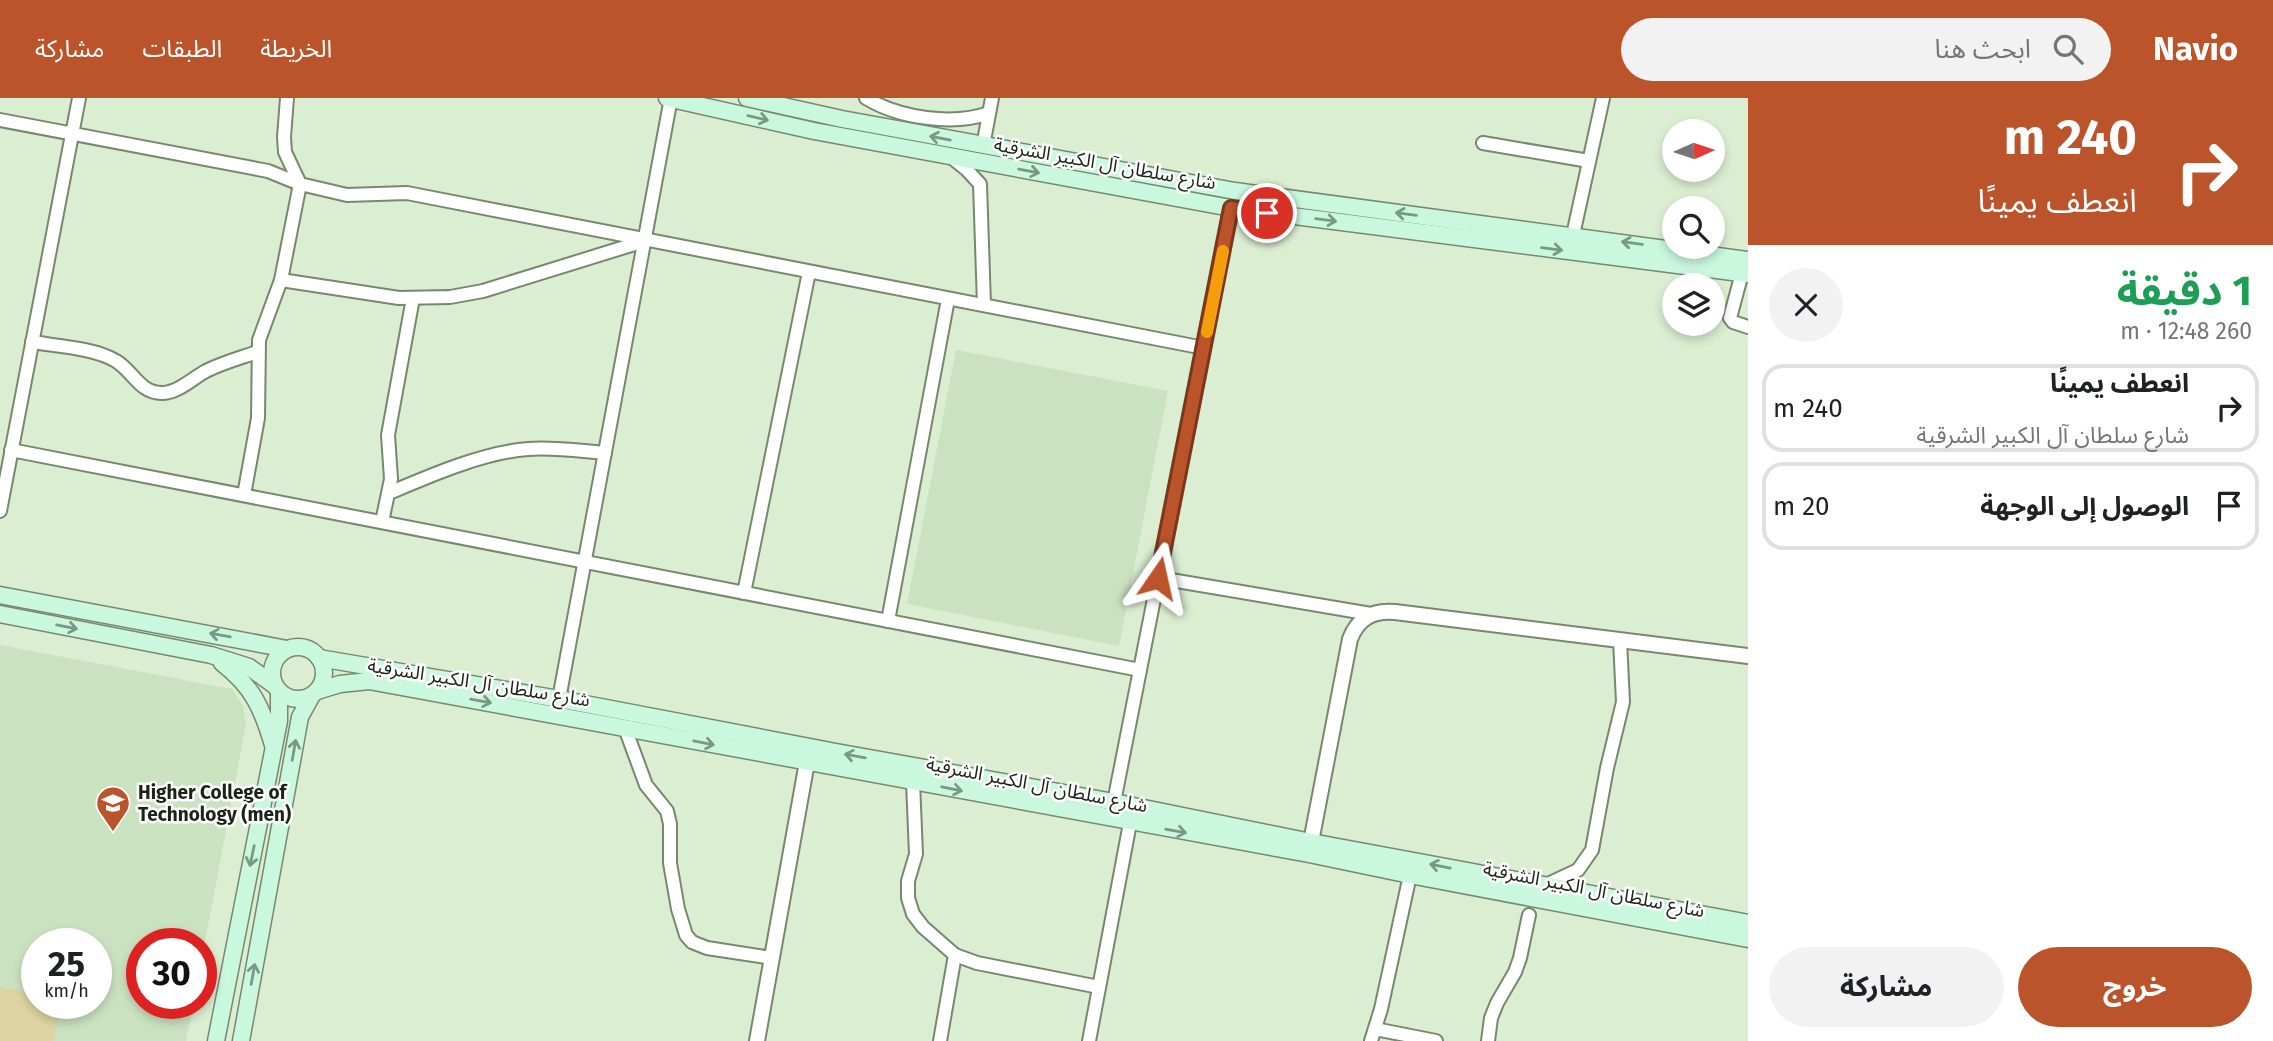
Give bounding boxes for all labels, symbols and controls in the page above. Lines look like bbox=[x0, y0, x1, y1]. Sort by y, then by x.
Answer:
search box bbox=[1621, 18, 2111, 81]
text: Navio bbox=[2153, 29, 2238, 69]
icon: search bbox=[2049, 30, 2087, 68]
text: ابحث هنا bbox=[1935, 34, 2031, 65]
text: مشاركة bbox=[35, 35, 104, 63]
text: الطبقات bbox=[142, 35, 222, 63]
text: الخريطة bbox=[260, 35, 332, 63]
text: 240 m bbox=[2004, 108, 2137, 167]
one-way arrow bbox=[746, 112, 769, 125]
north arrow bbox=[1662, 119, 1726, 182]
map controls bbox=[1662, 119, 1725, 336]
icon: right bbox=[2161, 126, 2252, 217]
one-way arrow bbox=[929, 131, 952, 144]
street label: شارع سلطان آل الكبير الشرقية bbox=[992, 133, 1218, 196]
one-way arrow bbox=[1017, 164, 1040, 178]
text: انعطف يمينًا bbox=[1977, 182, 2137, 220]
pin bbox=[1237, 183, 1297, 243]
icon: arrive bbox=[1248, 194, 1286, 232]
button: search bbox=[1662, 196, 1725, 259]
one-way arrow bbox=[1395, 207, 1418, 220]
one-way arrow bbox=[1314, 214, 1337, 227]
one-way arrow bbox=[1621, 237, 1644, 250]
one-way arrow bbox=[1540, 242, 1563, 255]
text: 1 دقيقة bbox=[2117, 266, 2252, 316]
button: close bbox=[1769, 268, 1843, 342]
button: layers bbox=[1662, 273, 1725, 336]
text: 260 m · 12:48 bbox=[2120, 317, 2252, 345]
text: انعطف يمينًا bbox=[2050, 368, 2189, 399]
icon: right bbox=[2210, 389, 2248, 427]
text: 240 m bbox=[1773, 393, 1843, 424]
text: شارع سلطان آل الكبير الشرقية bbox=[1917, 421, 2189, 449]
icon: arrive bbox=[2210, 487, 2248, 525]
text: 20 m bbox=[1773, 491, 1830, 522]
text: الوصول إلى الوجهة bbox=[1980, 491, 2189, 522]
position arrow bbox=[1121, 541, 1195, 615]
one-way arrow bbox=[55, 621, 78, 634]
one-way arrow bbox=[209, 628, 232, 641]
street label: شارع سلطان آل الكبير الشرقية bbox=[366, 654, 592, 713]
one-way arrow bbox=[469, 695, 492, 708]
one-way arrow bbox=[692, 736, 715, 750]
one-way arrow bbox=[288, 739, 301, 762]
one-way arrow bbox=[844, 749, 867, 762]
street label: شارع سلطان آل الكبير الشرقية bbox=[924, 752, 1150, 819]
place label: Higher College of Technology (men) bbox=[138, 781, 291, 826]
one-way arrow bbox=[940, 783, 963, 797]
school or university icon: Higher College of Technology (men) bbox=[94, 784, 132, 833]
one-way arrow bbox=[1164, 825, 1187, 838]
one-way arrow bbox=[244, 844, 258, 867]
street label: شارع سلطان آل الكبير الشرقية bbox=[1481, 857, 1707, 924]
one-way arrow bbox=[1429, 859, 1452, 872]
speed limit sign: 30 bbox=[126, 928, 217, 1019]
text: 25 bbox=[48, 943, 85, 985]
button: مشاركة bbox=[1769, 947, 2004, 1027]
button: خروج bbox=[2018, 947, 2252, 1027]
one-way arrow bbox=[247, 963, 260, 986]
text: km/h bbox=[44, 980, 89, 1002]

